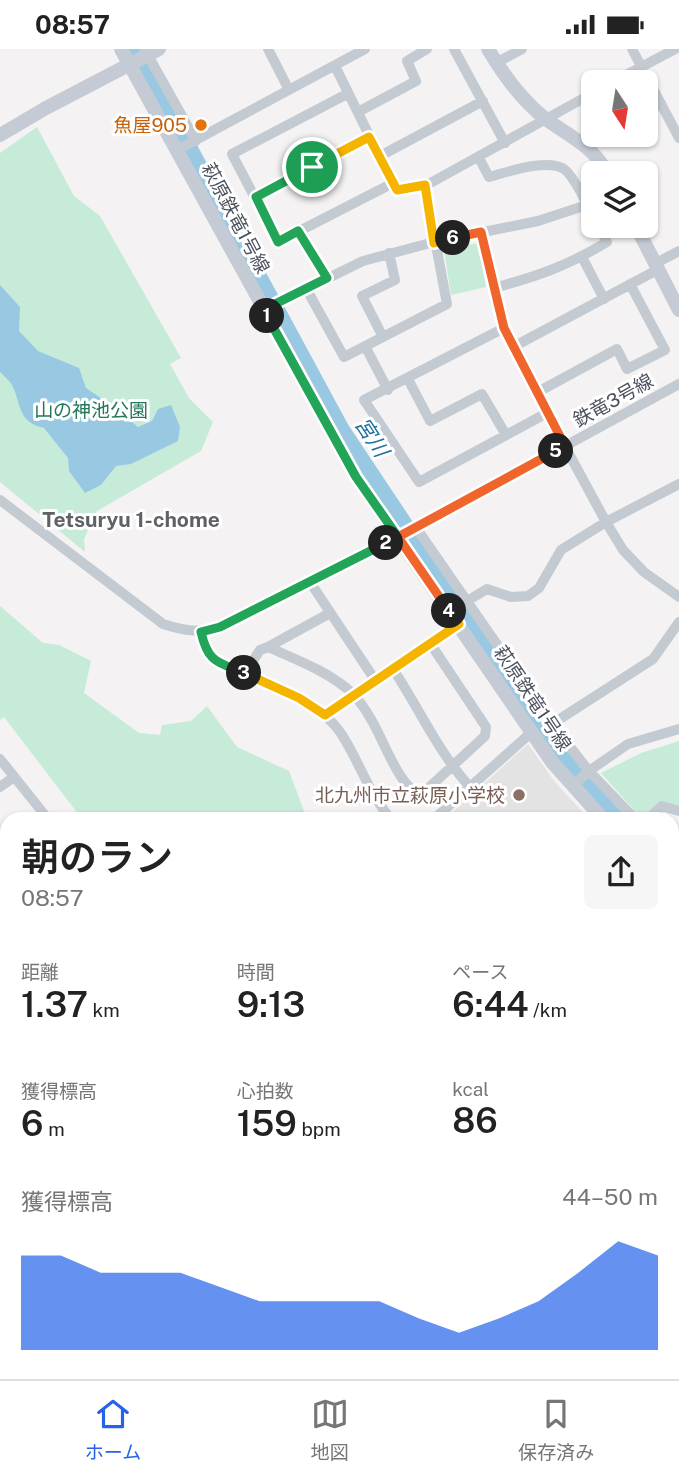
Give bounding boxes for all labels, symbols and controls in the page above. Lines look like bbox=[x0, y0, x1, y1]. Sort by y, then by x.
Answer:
text: 08:57 bbox=[35, 9, 110, 40]
north arrow bbox=[581, 70, 658, 147]
map controls bbox=[581, 70, 658, 238]
place label: 魚屋905 bbox=[113, 114, 187, 136]
marker: 魚屋905 bbox=[193, 117, 209, 133]
pin bbox=[282, 137, 342, 197]
icon: arrive bbox=[293, 148, 331, 186]
street label: 萩原鉄竜1号線 bbox=[198, 159, 274, 277]
button: layers bbox=[581, 161, 658, 238]
pin: 6 bbox=[435, 221, 470, 255]
text: 6 bbox=[446, 226, 459, 248]
pin: 1 bbox=[250, 299, 284, 333]
text: 1 bbox=[262, 304, 271, 326]
street label: 鉄竜3号線 bbox=[569, 369, 657, 431]
park label: 山の神池公園 bbox=[34, 399, 148, 421]
water label: 宮川 bbox=[350, 413, 395, 463]
pin: 5 bbox=[538, 433, 574, 469]
text: 5 bbox=[549, 439, 562, 461]
district label: Tetsuryu 1-chome bbox=[42, 507, 220, 532]
pin: 2 bbox=[368, 525, 404, 561]
text: 2 bbox=[379, 531, 392, 553]
pin: 4 bbox=[432, 593, 466, 629]
text: 4 bbox=[442, 599, 455, 621]
street label: 萩原鉄竜1号線 bbox=[490, 641, 576, 755]
pin: 3 bbox=[226, 655, 262, 691]
text: 3 bbox=[237, 661, 250, 683]
place label: 北九州市立萩原小学校 bbox=[315, 784, 505, 806]
marker: 北九州市立萩原小学校 bbox=[511, 787, 527, 803]
text: 朝のラン bbox=[21, 835, 173, 880]
button: share bbox=[584, 835, 658, 909]
text: 08:57 bbox=[21, 884, 84, 911]
text: 距離 bbox=[21, 961, 59, 983]
text: 時間 bbox=[237, 961, 275, 983]
text: ペース bbox=[452, 961, 508, 983]
text: 1.37 bbox=[21, 984, 88, 1025]
text: 9:13 bbox=[237, 984, 305, 1025]
text: 6:44 bbox=[452, 984, 528, 1025]
text: km bbox=[88, 999, 120, 1021]
text: /km bbox=[528, 999, 567, 1021]
text: kcal bbox=[452, 1078, 489, 1100]
text: 獲得標高 bbox=[21, 1080, 97, 1102]
text: 心拍数 bbox=[237, 1080, 294, 1102]
text: 86 bbox=[452, 1100, 498, 1141]
text: 6 bbox=[21, 1103, 44, 1144]
text: 159 bbox=[237, 1103, 297, 1144]
text: m bbox=[44, 1118, 65, 1140]
text: bpm bbox=[297, 1118, 341, 1140]
text: 44–50 m bbox=[562, 1183, 658, 1210]
text: 獲得標高 bbox=[21, 1188, 113, 1215]
tab: ホーム bbox=[85, 1395, 141, 1464]
tab: 地図 bbox=[311, 1395, 349, 1464]
tab: 保存済み bbox=[518, 1395, 594, 1464]

